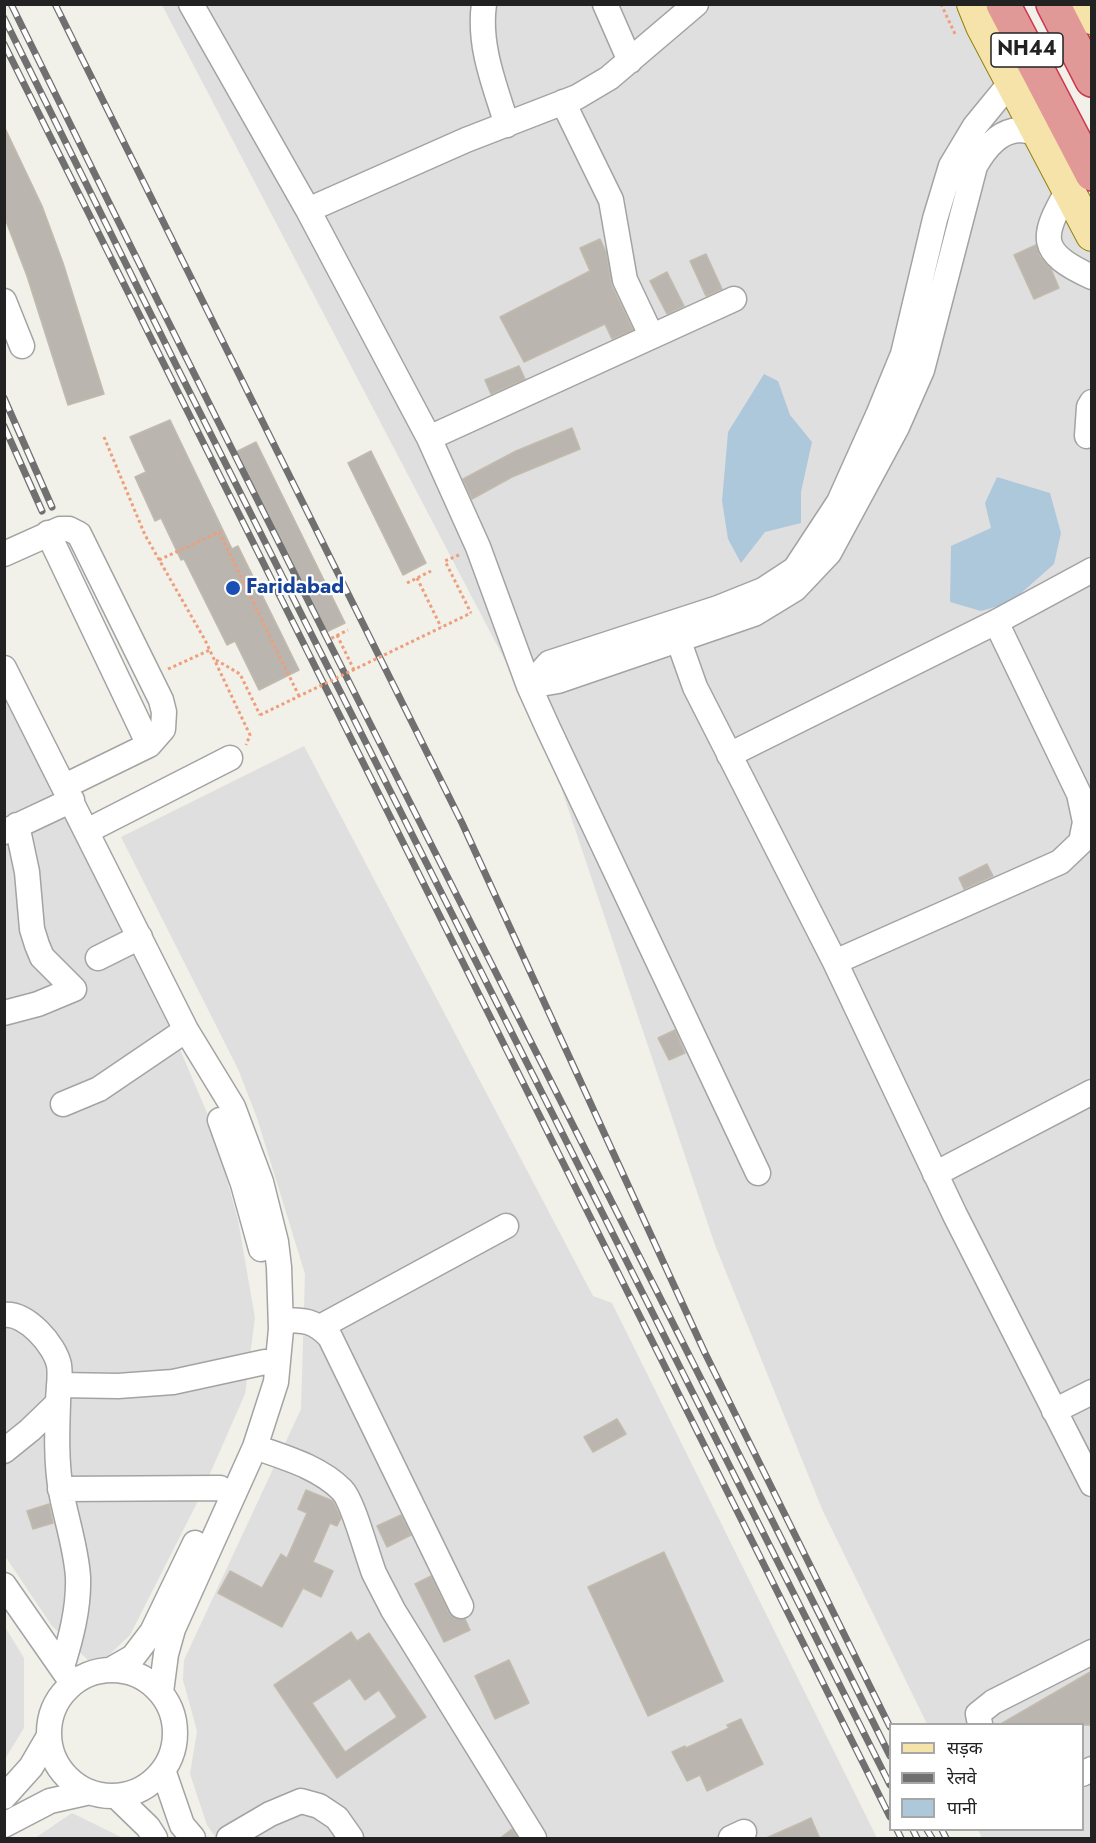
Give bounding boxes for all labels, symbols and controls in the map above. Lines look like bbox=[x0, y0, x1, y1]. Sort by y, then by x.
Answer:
road number: NH44 bbox=[991, 33, 1063, 67]
place label: Faridabad bbox=[246, 575, 344, 601]
marker: Faridabad bbox=[224, 579, 242, 597]
legend bbox=[889, 1723, 1084, 1831]
text: सड़क bbox=[947, 1735, 983, 1761]
text: रेलवे bbox=[947, 1765, 977, 1791]
text: पानी bbox=[947, 1795, 977, 1821]

